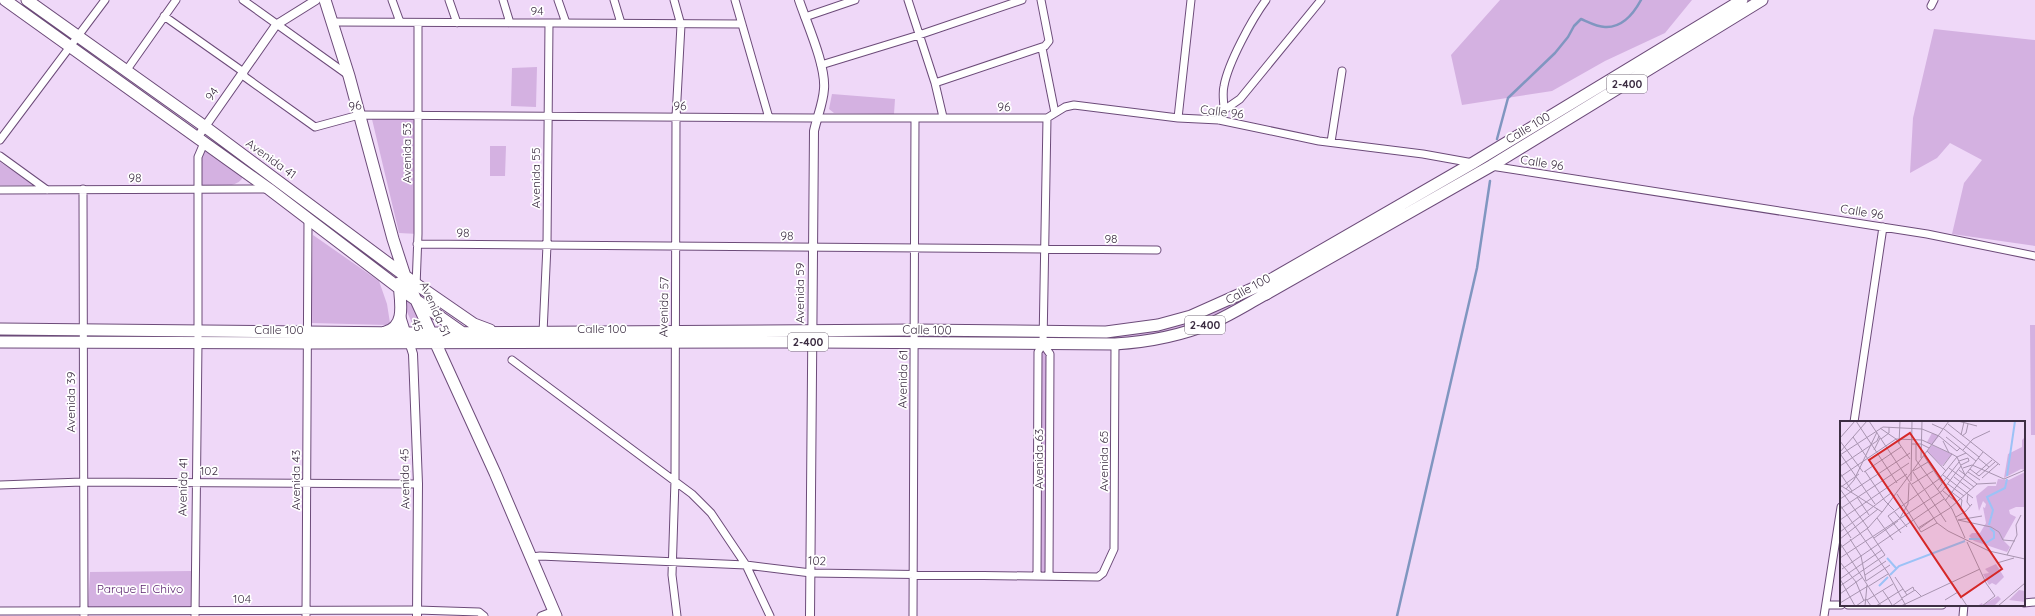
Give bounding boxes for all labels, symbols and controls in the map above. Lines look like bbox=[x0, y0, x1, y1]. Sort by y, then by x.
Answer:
street label: 94 bbox=[530, 3, 544, 18]
road number: 2-400 bbox=[1607, 75, 1647, 93]
street label: 94 bbox=[202, 84, 221, 103]
street label: 96 bbox=[347, 97, 363, 114]
street label: 96 bbox=[673, 98, 687, 113]
street label: 96 bbox=[997, 99, 1011, 114]
street label: Calle 96 bbox=[1199, 101, 1245, 122]
street label: Calle 100 bbox=[1503, 108, 1553, 147]
street label: Avenida 53 bbox=[399, 123, 414, 183]
street label: Avenida 41 bbox=[243, 135, 299, 182]
street label: Avenida 55 bbox=[528, 148, 543, 208]
street label: Calle 96 bbox=[1519, 152, 1565, 173]
street label: 98 bbox=[128, 170, 142, 185]
street label: Calle 96 bbox=[1839, 201, 1885, 222]
street label: 98 bbox=[456, 225, 470, 240]
street label: 98 bbox=[780, 228, 794, 243]
street label: 98 bbox=[1104, 231, 1118, 246]
street label: Avenida 59 bbox=[792, 262, 807, 324]
street label: Calle 100 bbox=[1223, 270, 1273, 307]
street label: Avenida 57 bbox=[655, 277, 672, 337]
street label: Avenida 51 bbox=[417, 279, 454, 339]
street label: 45 bbox=[408, 316, 427, 333]
road number: 2-400 bbox=[1185, 316, 1225, 334]
street label: Calle 100 bbox=[577, 321, 627, 336]
street label: Calle 100 bbox=[254, 322, 304, 337]
street label: Calle 100 bbox=[902, 322, 952, 337]
road number: 2-400 bbox=[788, 333, 828, 351]
street label: Avenida 61 bbox=[894, 350, 911, 408]
street label: Avenida 39 bbox=[63, 371, 78, 432]
inset map bbox=[1840, 421, 2025, 606]
street label: Avenida 63 bbox=[1031, 429, 1046, 489]
street label: Avenida 65 bbox=[1096, 431, 1111, 491]
street label: Avenida 45 bbox=[396, 448, 413, 510]
street label: Avenida 43 bbox=[288, 450, 303, 510]
street label: Avenida 41 bbox=[174, 458, 191, 516]
street label: 102 bbox=[200, 463, 218, 478]
street label: 102 bbox=[808, 553, 827, 568]
park label: Parque El Chivo bbox=[97, 581, 183, 596]
street label: 104 bbox=[233, 591, 251, 606]

